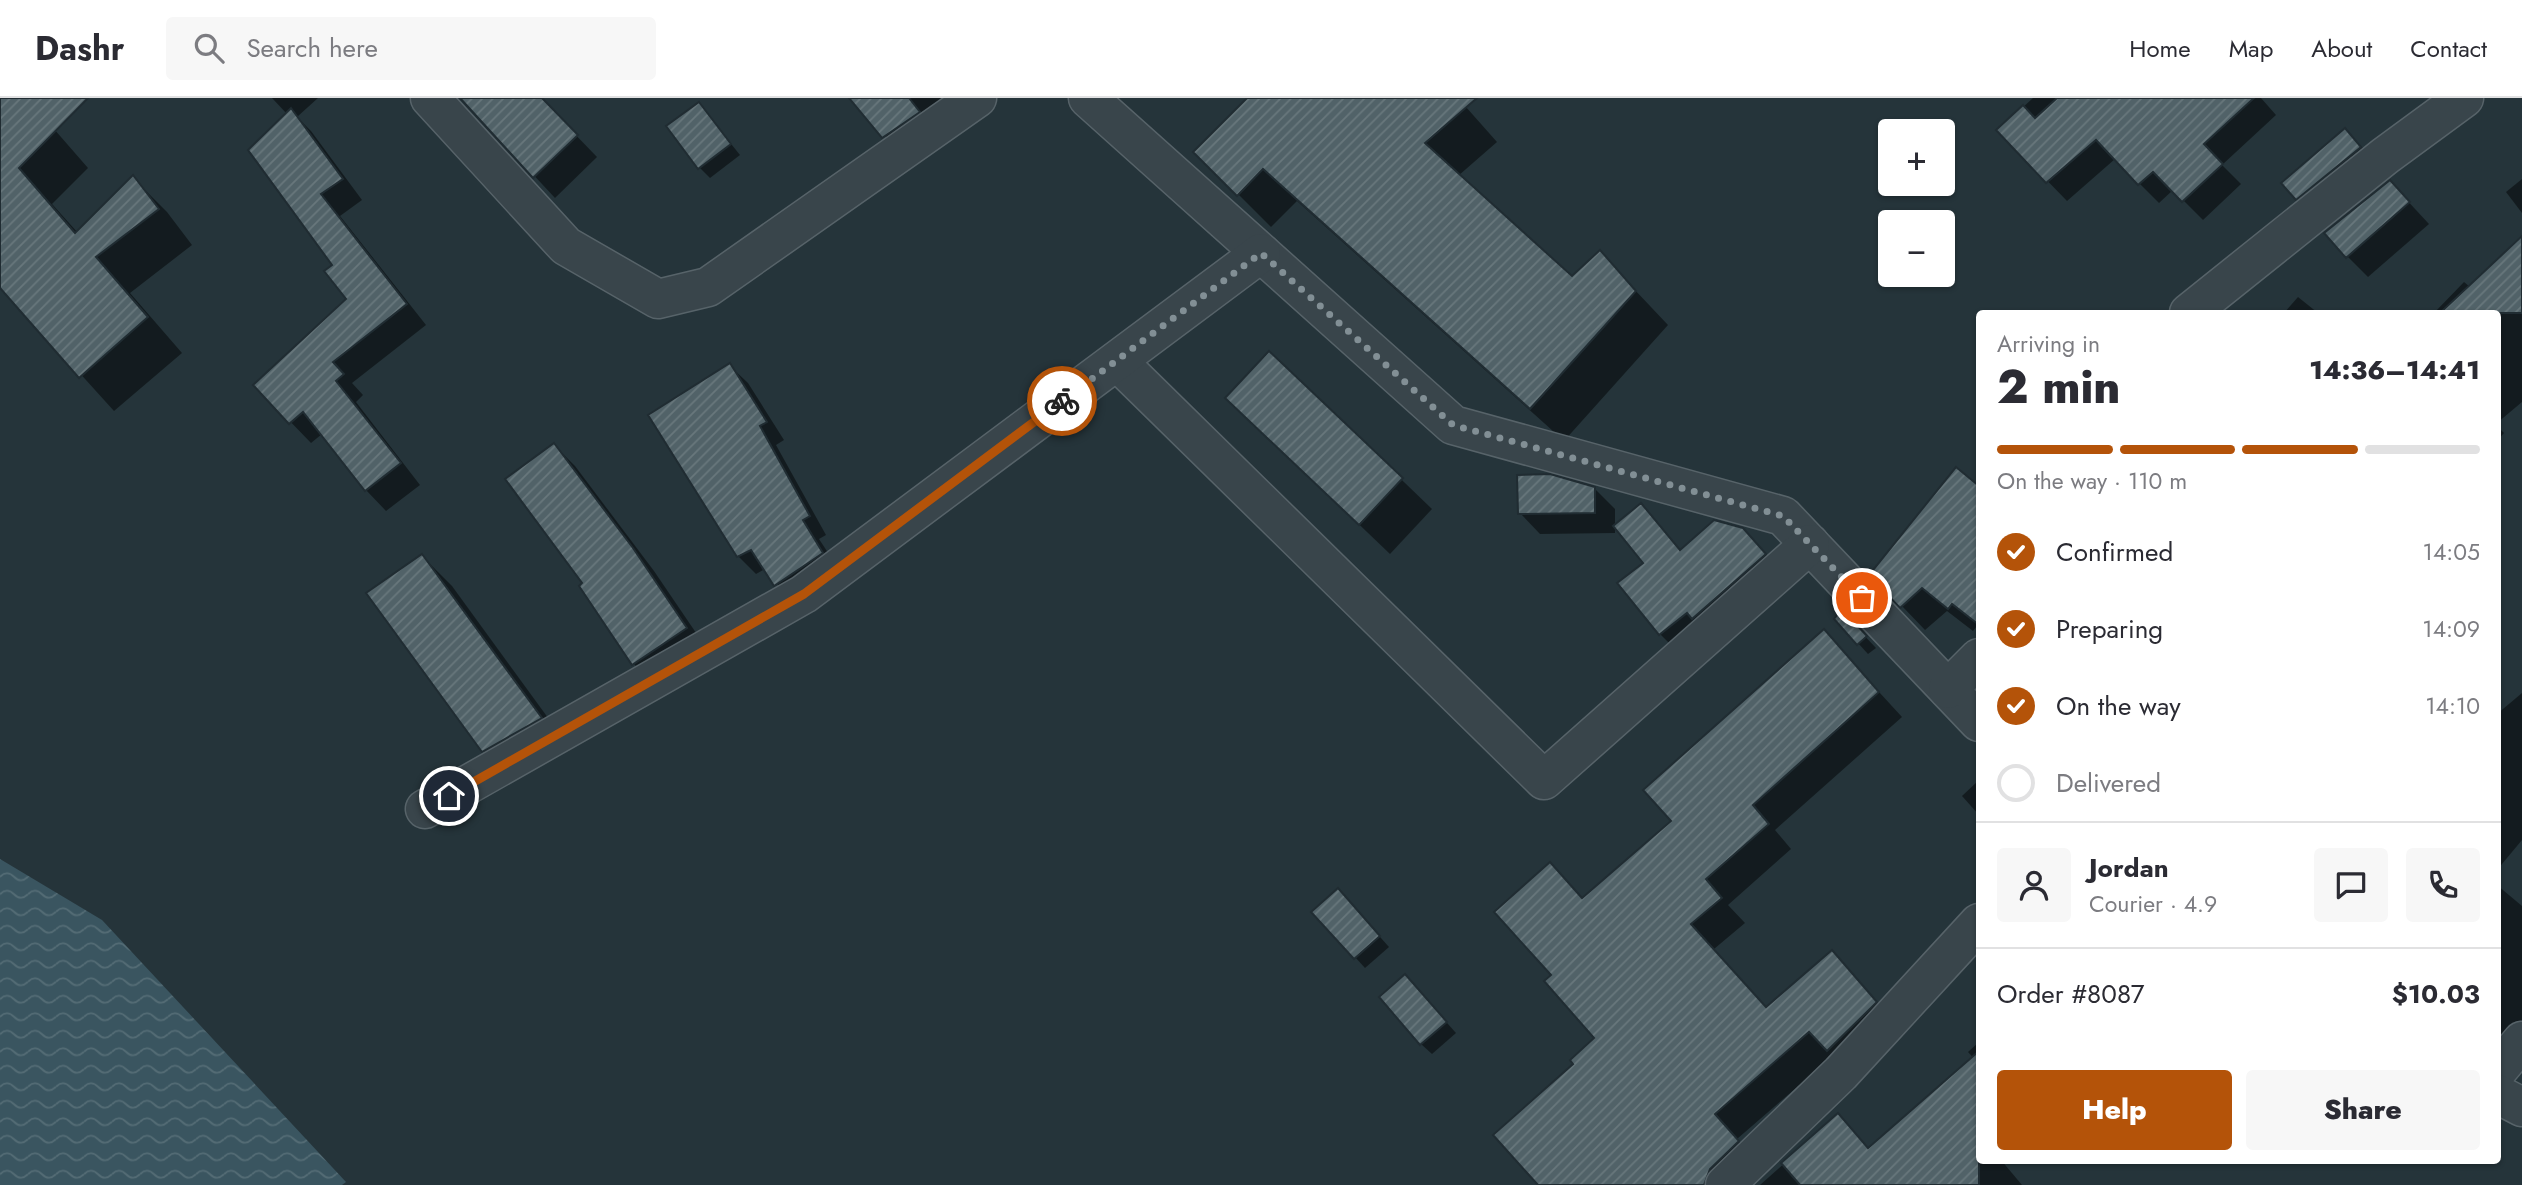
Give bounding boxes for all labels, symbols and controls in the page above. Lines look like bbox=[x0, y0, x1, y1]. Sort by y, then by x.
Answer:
search box bbox=[166, 17, 656, 80]
text: Dashr bbox=[35, 25, 124, 72]
icon: search bbox=[190, 29, 228, 67]
text: Search here bbox=[246, 29, 378, 67]
text: Home bbox=[2129, 31, 2191, 66]
text: Map bbox=[2229, 31, 2273, 66]
text: About bbox=[2311, 31, 2372, 66]
text: Contact bbox=[2410, 31, 2487, 66]
map controls bbox=[1878, 119, 1955, 287]
button: + bbox=[1878, 119, 1955, 196]
button: − bbox=[1878, 210, 1955, 287]
text: Arriving in bbox=[1997, 327, 2100, 361]
text: 14:36–14:41 bbox=[2309, 351, 2480, 389]
text: 2 min bbox=[1997, 354, 2121, 420]
courier bbox=[1027, 366, 1097, 436]
icon: bike bbox=[1043, 382, 1081, 420]
text: On the way · 110 m bbox=[1997, 464, 2187, 498]
icon: check bbox=[1997, 533, 2035, 571]
text: Confirmed bbox=[2056, 533, 2173, 571]
text: 14:05 bbox=[2423, 535, 2480, 569]
pin bbox=[1832, 568, 1892, 628]
icon: bag bbox=[1843, 579, 1881, 617]
icon: check bbox=[1997, 610, 2035, 648]
text: Preparing bbox=[2056, 610, 2163, 648]
text: 14:09 bbox=[2422, 612, 2480, 646]
icon: check bbox=[1997, 687, 2035, 725]
text: On the way bbox=[2056, 687, 2181, 725]
text: 14:10 bbox=[2425, 689, 2480, 723]
text: Delivered bbox=[2056, 764, 2161, 802]
pin bbox=[419, 766, 479, 826]
icon: home bbox=[430, 777, 468, 815]
button: person bbox=[1997, 848, 2071, 922]
button: chat bbox=[2314, 848, 2388, 922]
button: phone bbox=[2406, 848, 2480, 922]
text: Jordan bbox=[2089, 849, 2169, 887]
text: Courier · 4.9 bbox=[2089, 887, 2217, 921]
text: Order #8087 bbox=[1997, 975, 2144, 1013]
text: $10.03 bbox=[2392, 975, 2480, 1013]
button: Help bbox=[1997, 1070, 2232, 1150]
button: Share bbox=[2246, 1070, 2480, 1150]

